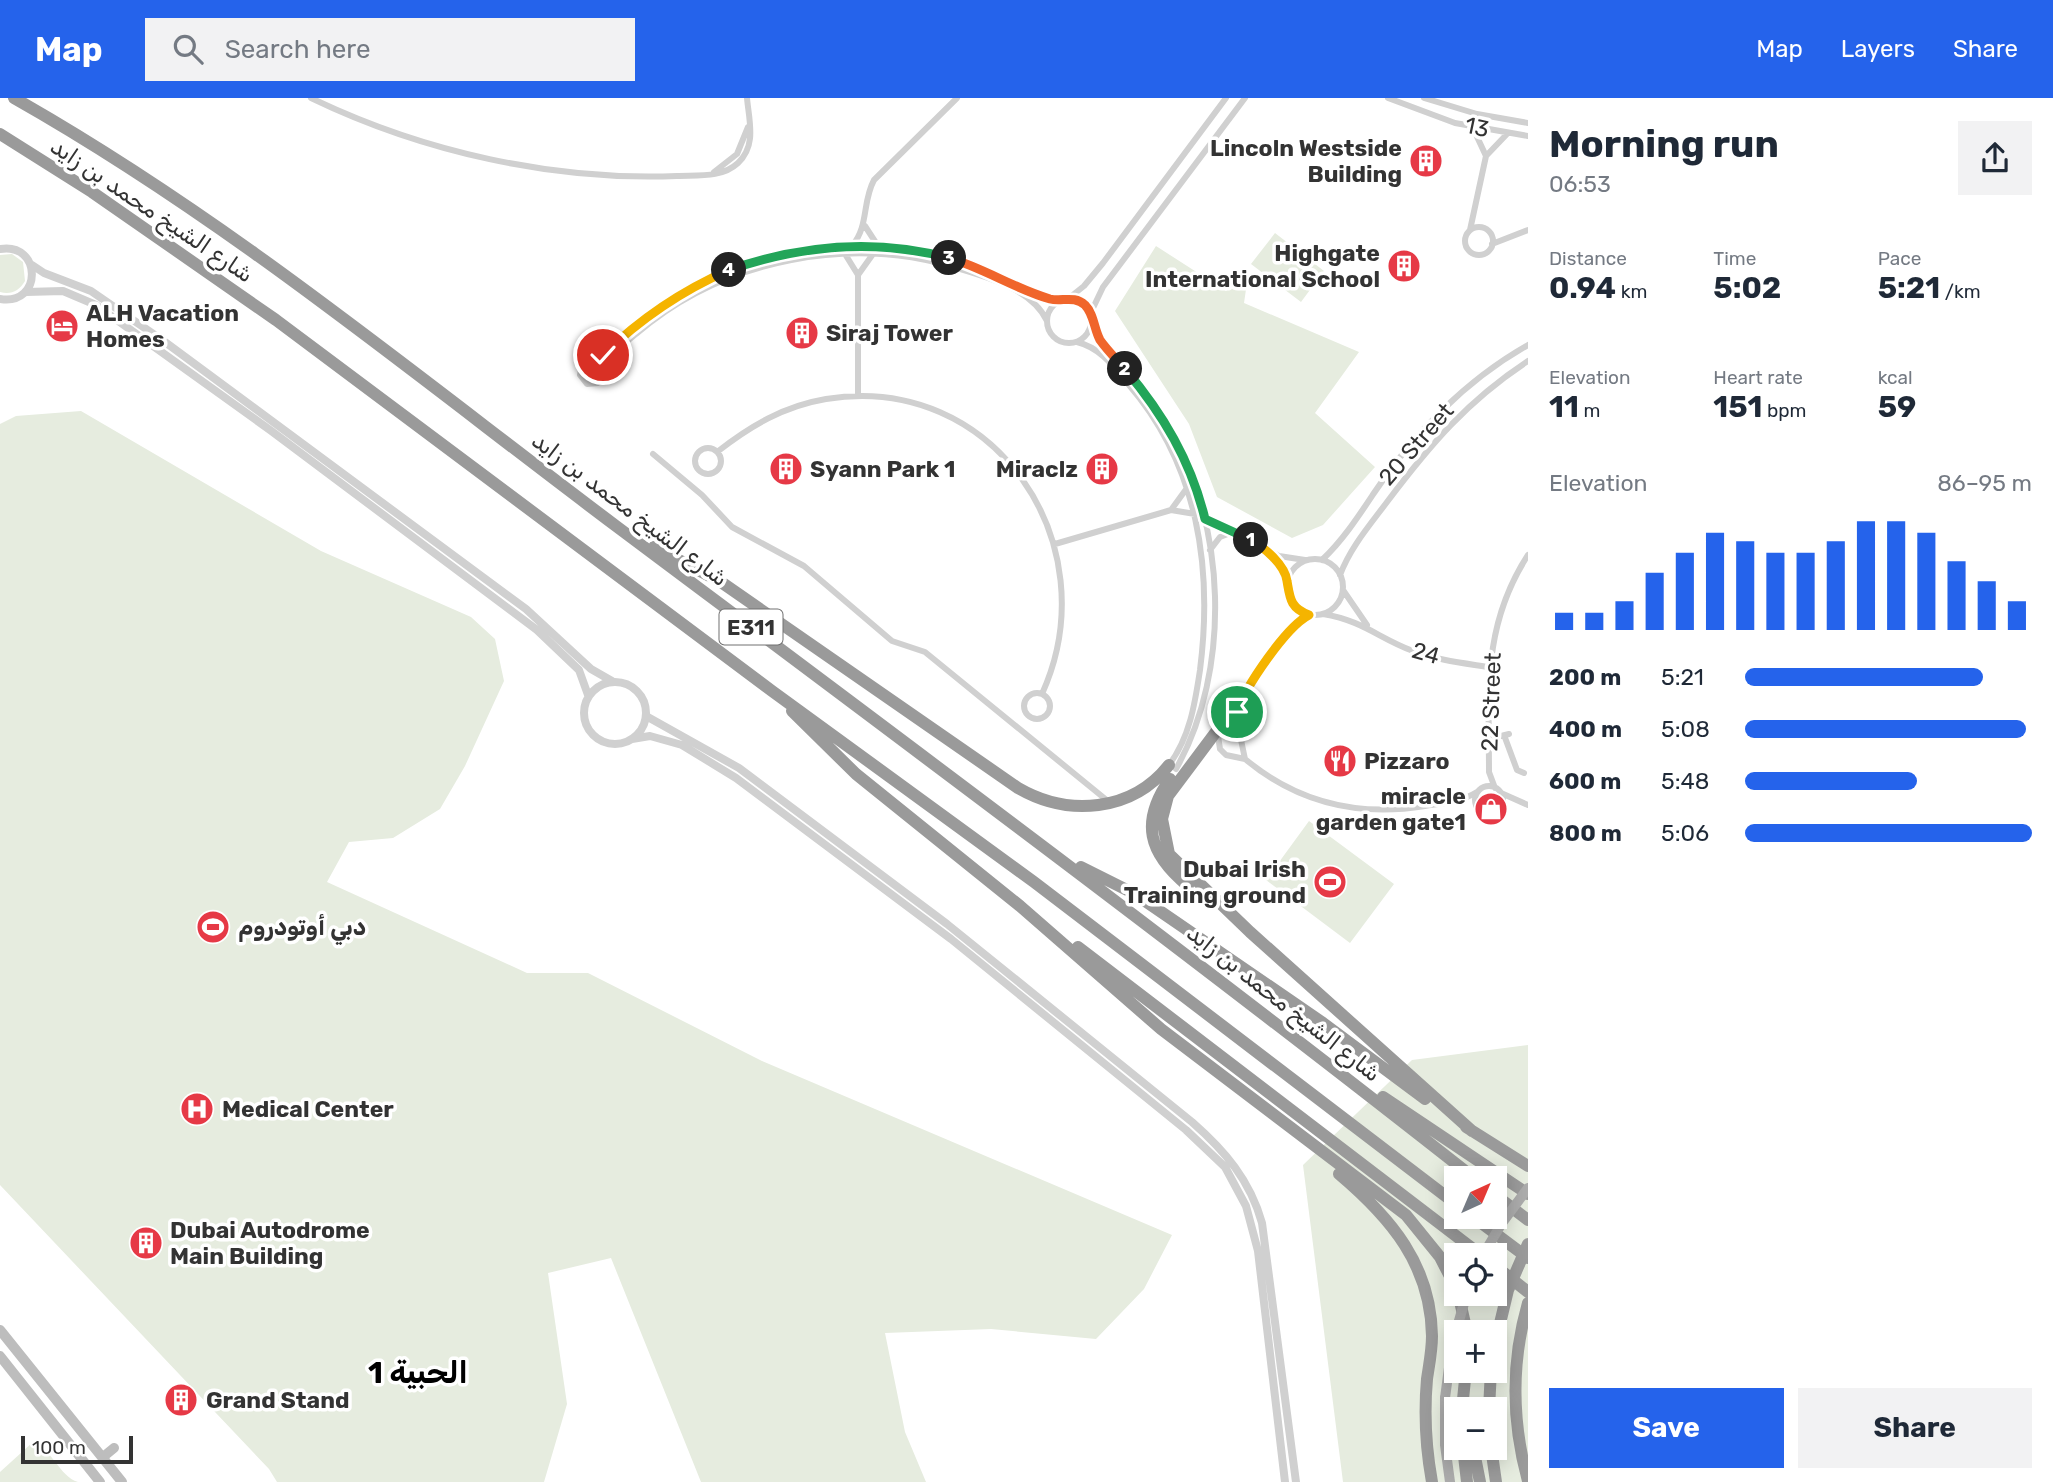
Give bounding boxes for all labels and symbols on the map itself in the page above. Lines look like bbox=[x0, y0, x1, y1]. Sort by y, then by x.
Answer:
street label: 13 bbox=[1463, 111, 1491, 143]
street label: شارع الشيخ محمد بن زايد bbox=[44, 132, 259, 291]
place label: Lincoln Westside Building bbox=[1210, 134, 1402, 188]
building icon: Lincoln Westside Building bbox=[1407, 142, 1445, 180]
place label: Highgate International School bbox=[1145, 239, 1380, 293]
pin: 3 bbox=[932, 240, 967, 276]
building icon: Highgate International School bbox=[1385, 247, 1423, 285]
pin: 4 bbox=[712, 252, 746, 288]
place label: ALH Vacation Homes bbox=[86, 299, 239, 353]
hotel icon: ALH Vacation Homes bbox=[43, 307, 81, 345]
building icon: Siraj Tower bbox=[783, 314, 821, 352]
place label: Siraj Tower bbox=[826, 319, 953, 347]
pin bbox=[573, 325, 633, 385]
pin: 2 bbox=[1108, 352, 1142, 386]
street label: 20 Street bbox=[1373, 397, 1459, 491]
street label: شارع الشيخ محمد بن زايد bbox=[524, 426, 734, 594]
building icon: Syann Park 1 bbox=[767, 450, 805, 488]
building icon: Miraclz bbox=[1083, 450, 1121, 488]
place label: Syann Park 1 bbox=[810, 455, 955, 483]
place label: Miraclz bbox=[996, 455, 1078, 483]
pin: 1 bbox=[1234, 522, 1268, 558]
road number: E311 bbox=[720, 610, 782, 644]
street label: 24 bbox=[1409, 636, 1443, 670]
street label: 22 Street bbox=[1475, 652, 1507, 752]
pin bbox=[1207, 682, 1267, 742]
restaurant icon: Pizzaro bbox=[1321, 742, 1359, 780]
place label: Pizzaro bbox=[1364, 747, 1450, 775]
place label: miracle garden gate1 bbox=[1316, 782, 1466, 836]
shop icon: miracle garden gate1 bbox=[1472, 790, 1510, 828]
place label: Dubai Irish Training ground bbox=[1124, 855, 1306, 909]
sports icon: Dubai Irish Training ground bbox=[1311, 863, 1349, 901]
sports icon: دبي أوتودروم bbox=[194, 908, 232, 946]
place label: دبي أوتودروم bbox=[238, 913, 366, 945]
street label: شارع الشيخ محمد بن زايد bbox=[1180, 919, 1387, 1090]
hospital icon: Medical Center bbox=[178, 1090, 216, 1128]
place label: Medical Center bbox=[222, 1095, 394, 1123]
north arrow bbox=[1444, 1166, 1507, 1228]
place label: Dubai Autodrome Main Building bbox=[170, 1216, 370, 1270]
building icon: Dubai Autodrome Main Building bbox=[127, 1224, 165, 1262]
district label: الحبية 1 bbox=[368, 1355, 468, 1391]
building icon: Grand Stand bbox=[162, 1381, 200, 1419]
place label: Grand Stand bbox=[206, 1386, 349, 1414]
scale bar bbox=[21, 1433, 133, 1465]

